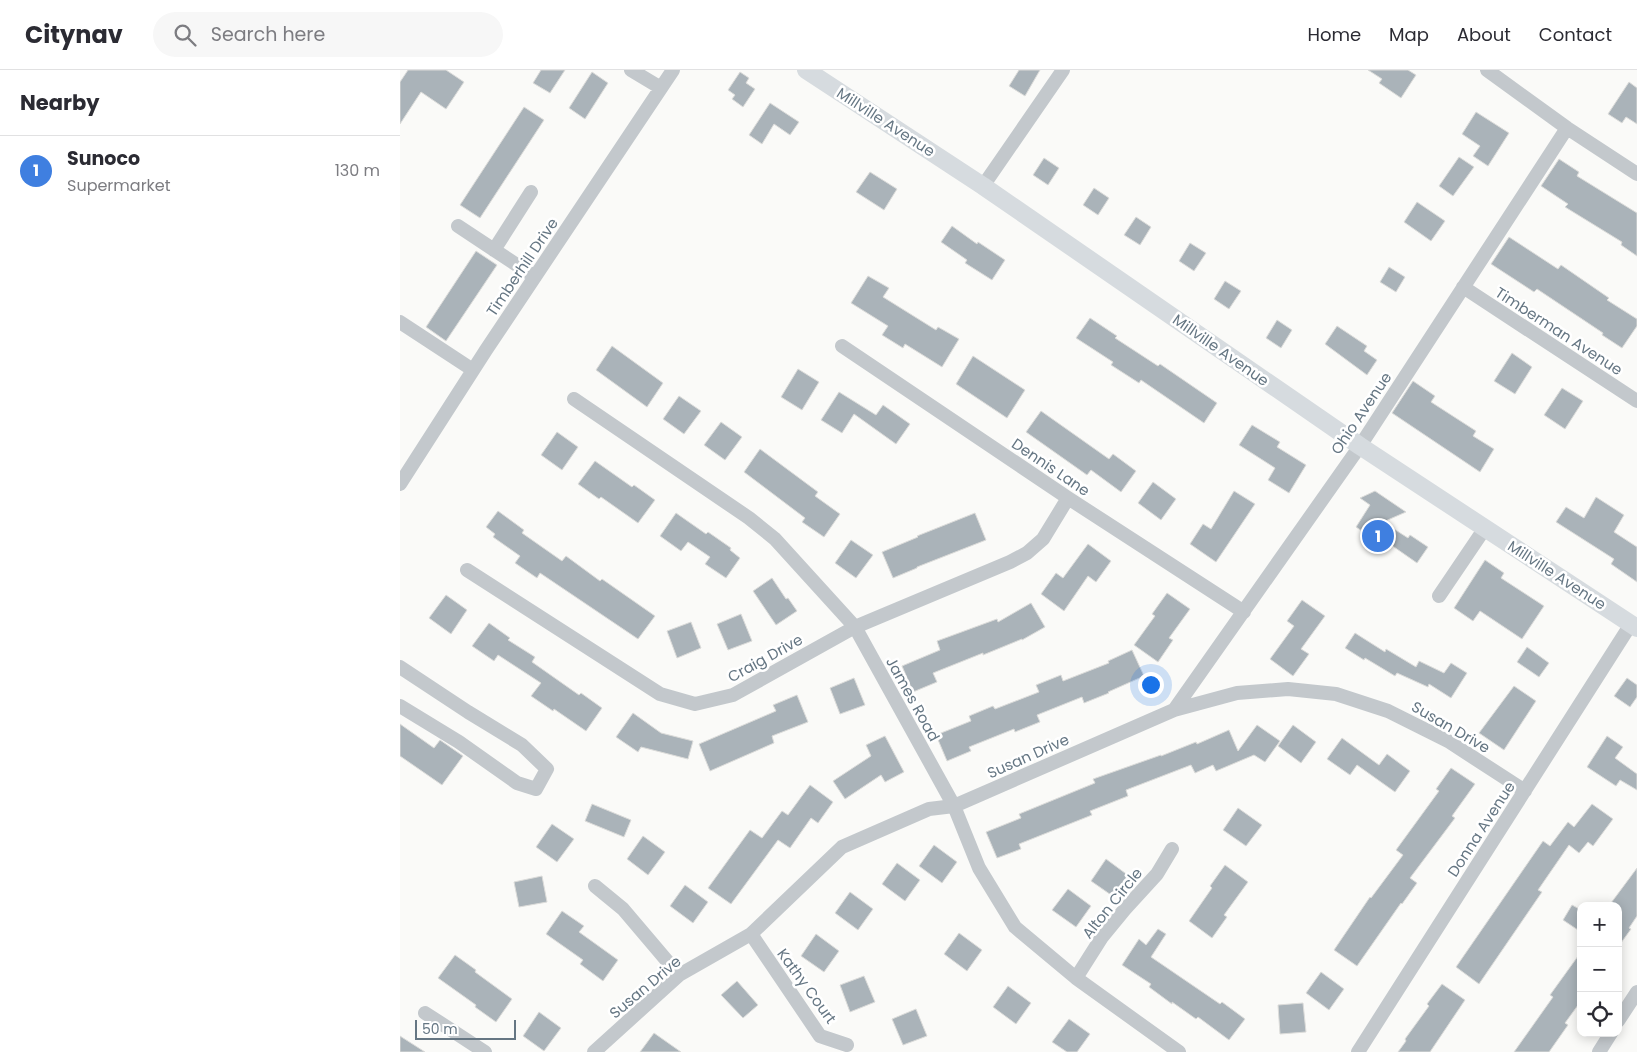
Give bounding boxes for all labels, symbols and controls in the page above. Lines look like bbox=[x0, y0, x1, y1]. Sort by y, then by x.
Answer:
search box bbox=[153, 12, 503, 57]
text: Citynav bbox=[25, 18, 123, 51]
icon: search bbox=[171, 21, 199, 49]
text: Search here bbox=[211, 21, 325, 48]
text: Home bbox=[1307, 22, 1361, 47]
text: Map bbox=[1389, 22, 1429, 47]
text: About bbox=[1457, 22, 1511, 47]
text: Contact bbox=[1539, 22, 1612, 47]
street label: Millville Avenue bbox=[833, 82, 939, 162]
text: Nearby bbox=[20, 88, 100, 117]
text: Sunoco bbox=[67, 145, 140, 172]
text: 1 bbox=[33, 159, 39, 182]
text: 130 m bbox=[335, 159, 380, 182]
text: Supermarket bbox=[67, 174, 171, 197]
street label: Timberhill Drive bbox=[481, 214, 563, 320]
street label: Timberman Avenue bbox=[1491, 282, 1627, 380]
street label: Millville Avenue bbox=[1169, 309, 1273, 391]
street label: Ohio Avenue bbox=[1326, 368, 1396, 458]
street label: Dennis Lane bbox=[1008, 433, 1094, 501]
pin: 1 bbox=[1362, 517, 1394, 555]
street label: Millville Avenue bbox=[1504, 535, 1610, 615]
street label: Craig Drive bbox=[724, 629, 806, 687]
street label: James Road bbox=[881, 653, 945, 745]
your location bbox=[1138, 672, 1164, 698]
street label: Susan Drive bbox=[1408, 696, 1494, 758]
street label: Susan Drive bbox=[984, 729, 1072, 783]
street label: Donna Avenue bbox=[1442, 777, 1520, 881]
street label: Alton Circle bbox=[1077, 863, 1147, 943]
map controls bbox=[1577, 902, 1622, 1037]
button: + bbox=[1577, 902, 1622, 947]
street label: Kathy Court bbox=[773, 944, 841, 1028]
button: − bbox=[1577, 947, 1622, 992]
street label: Susan Drive bbox=[605, 951, 685, 1023]
button: locate bbox=[1577, 992, 1622, 1037]
scale bar bbox=[415, 1017, 516, 1040]
text: 50 m bbox=[422, 1019, 458, 1039]

